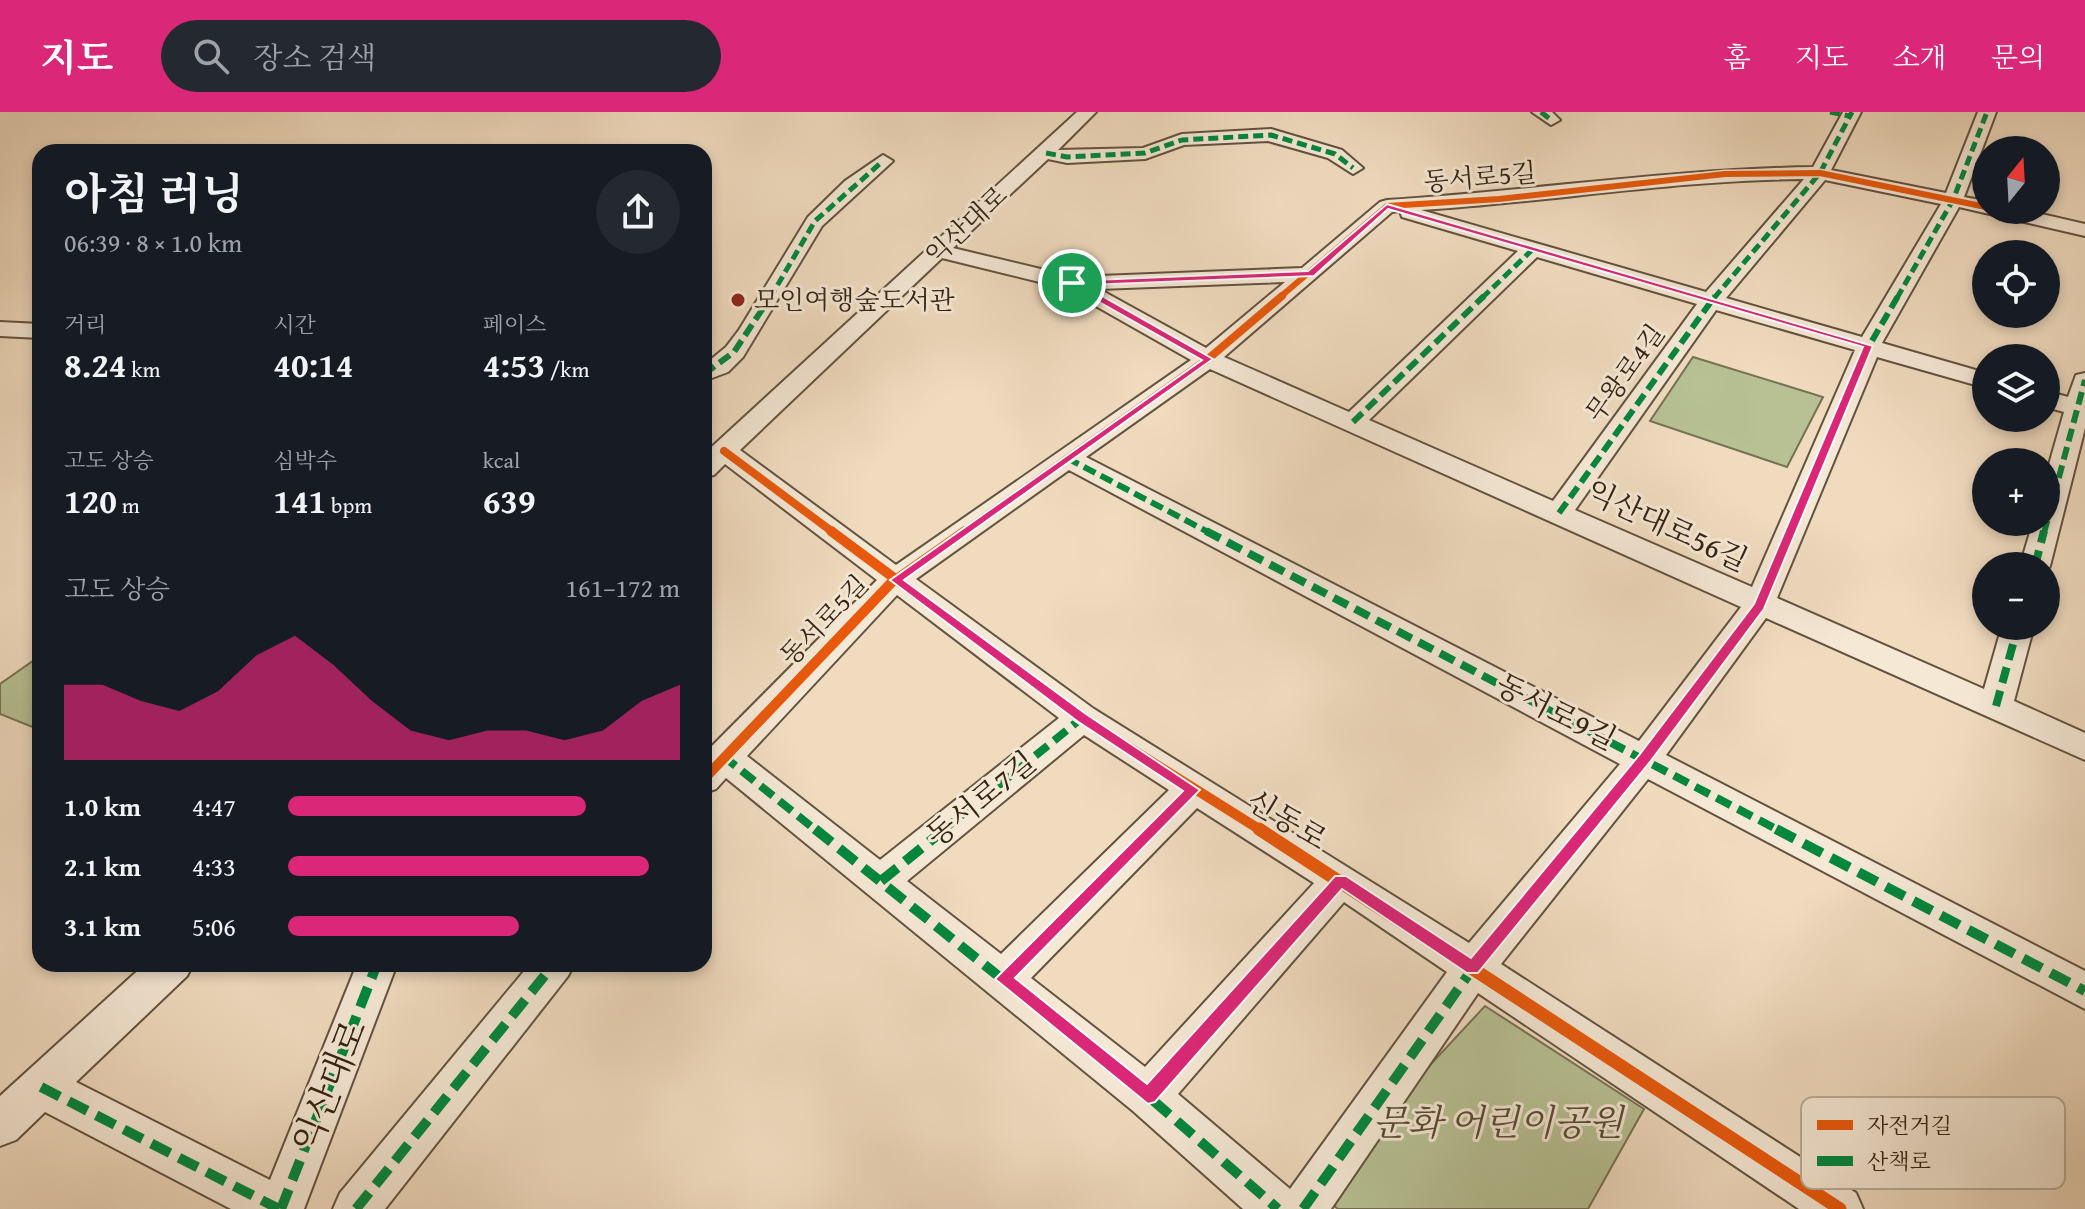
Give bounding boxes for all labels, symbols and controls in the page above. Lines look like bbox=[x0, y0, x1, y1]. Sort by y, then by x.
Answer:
search box bbox=[161, 20, 721, 92]
text: 지도 bbox=[40, 29, 113, 85]
icon: search bbox=[189, 34, 233, 78]
text: 장소 검색 bbox=[253, 35, 376, 79]
text: 홈 bbox=[1724, 36, 1751, 77]
text: 지도 bbox=[1795, 36, 1849, 77]
text: 소개 bbox=[1893, 36, 1947, 77]
text: 문의 bbox=[1991, 36, 2045, 77]
north arrow bbox=[1972, 136, 2060, 224]
map controls bbox=[1972, 136, 2060, 640]
street label: 동서로5길 bbox=[1422, 152, 1538, 201]
text: 아침 러닝 bbox=[64, 161, 244, 225]
button: share bbox=[596, 170, 680, 254]
street label: 익산대로 bbox=[916, 176, 1016, 273]
text: 06:39 · 8 × 1.0 km bbox=[64, 223, 242, 262]
button: locate bbox=[1972, 240, 2060, 328]
pin bbox=[1038, 249, 1106, 317]
icon: arrive bbox=[1050, 261, 1094, 305]
place label: 모인여행숲도서관 bbox=[754, 280, 955, 319]
marker: 모인여행숲도서관 bbox=[729, 291, 747, 309]
text: 거리 bbox=[64, 308, 107, 340]
text: 시간 bbox=[273, 308, 316, 340]
text: 페이스 bbox=[483, 308, 546, 340]
street label: 무왕로4길 bbox=[1576, 316, 1674, 430]
text: 8.24 bbox=[64, 340, 126, 389]
text: 40:14 bbox=[273, 340, 353, 389]
text: 4:53 bbox=[483, 340, 545, 389]
button: layers bbox=[1972, 344, 2060, 432]
text: km bbox=[126, 353, 160, 385]
text: /km bbox=[545, 353, 590, 385]
text: 고도 상승 bbox=[64, 444, 154, 476]
text: 심박수 bbox=[273, 444, 337, 476]
text: kcal bbox=[483, 444, 520, 476]
button: + bbox=[1972, 448, 2060, 536]
street label: 익산대로56길 bbox=[1579, 468, 1755, 582]
text: 120 bbox=[64, 476, 117, 525]
text: 141 bbox=[273, 476, 326, 525]
text: 639 bbox=[483, 476, 536, 525]
text: m bbox=[117, 489, 140, 521]
text: bpm bbox=[326, 489, 372, 521]
button: − bbox=[1972, 552, 2060, 640]
street label: 동서로5길 bbox=[770, 565, 877, 674]
text: 161–172 m bbox=[566, 568, 680, 607]
text: 고도 상승 bbox=[64, 569, 170, 608]
street label: 동서로9길 bbox=[1488, 662, 1625, 760]
street label: 동서로7길 bbox=[916, 740, 1045, 856]
street label: 신동로 bbox=[1239, 778, 1336, 860]
text: 1.0 km bbox=[64, 787, 141, 826]
text: 4:47 bbox=[192, 787, 236, 826]
text: 2.1 km bbox=[64, 847, 141, 886]
text: 4:33 bbox=[192, 847, 236, 886]
text: 3.1 km bbox=[64, 907, 141, 946]
text: 5:06 bbox=[192, 907, 236, 946]
street label: 익산대로 bbox=[278, 1011, 379, 1160]
park label: 문화 어린이공원 bbox=[1373, 1095, 1626, 1148]
legend bbox=[1801, 1097, 2065, 1189]
text: 자전거길 bbox=[1867, 1109, 1952, 1141]
text: 산책로 bbox=[1867, 1145, 1931, 1177]

